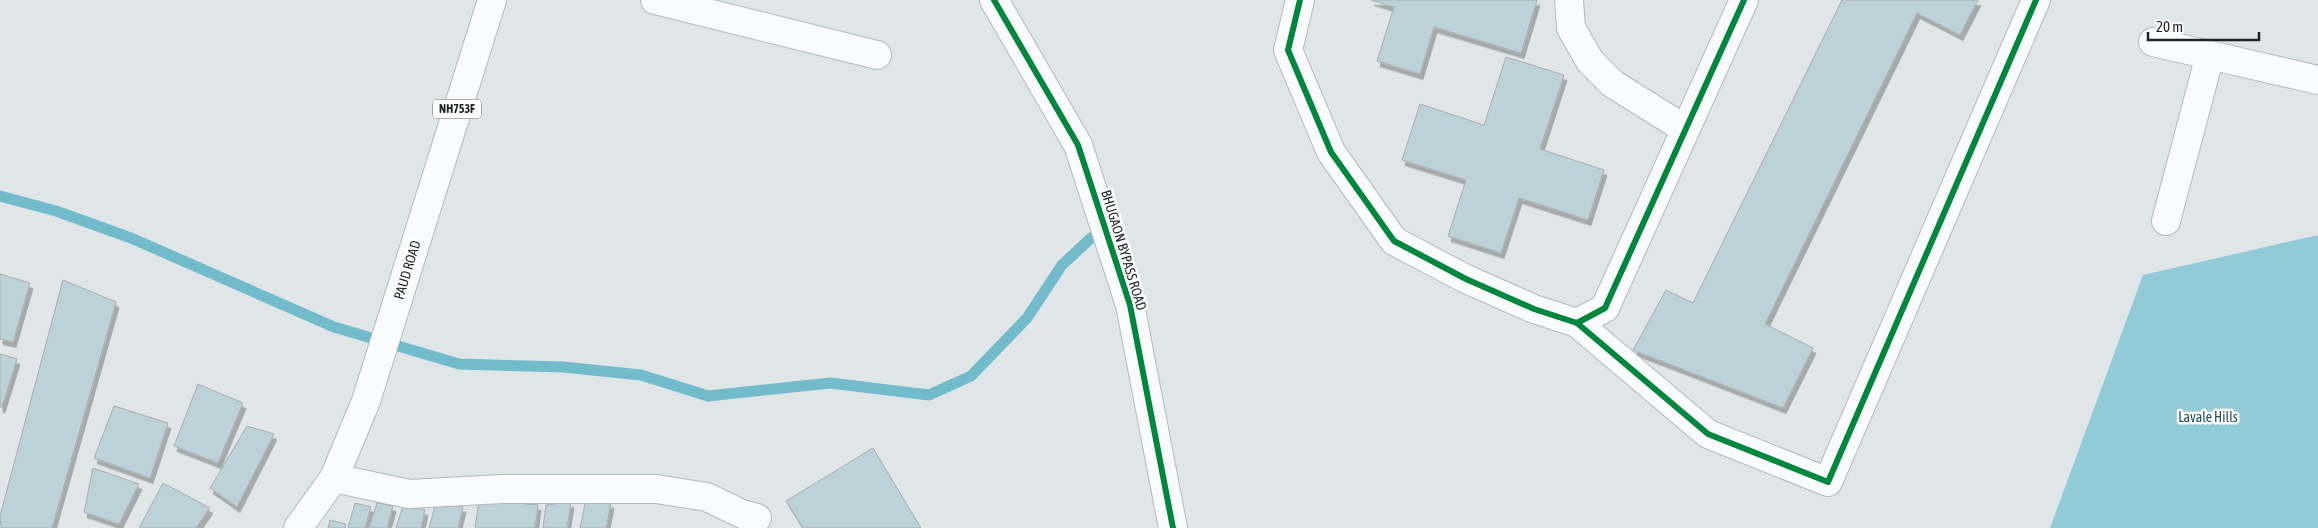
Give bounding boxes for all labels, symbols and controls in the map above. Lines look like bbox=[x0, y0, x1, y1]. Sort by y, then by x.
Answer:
scale bar bbox=[2148, 10, 2259, 42]
text: 20 m bbox=[2156, 18, 2183, 35]
road number: NH753F bbox=[433, 100, 481, 118]
street label: BHUGAON BYPASS ROAD bbox=[1098, 188, 1150, 312]
street label: PAUD ROAD bbox=[390, 238, 424, 301]
park label: Lavale Hills bbox=[2178, 409, 2238, 425]

